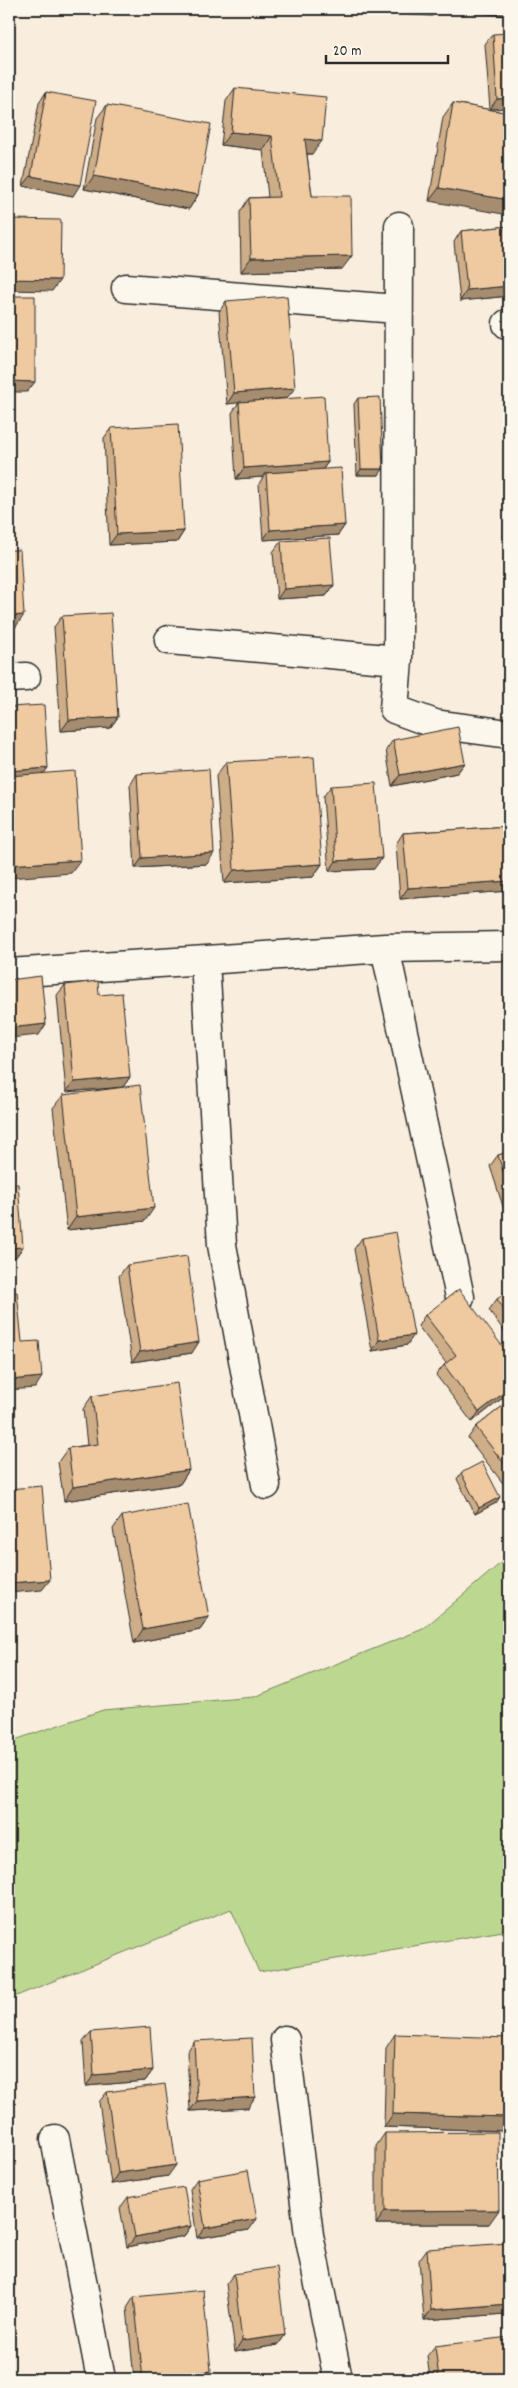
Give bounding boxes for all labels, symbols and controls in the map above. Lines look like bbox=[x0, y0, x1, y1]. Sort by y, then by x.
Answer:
scale bar bbox=[326, 32, 448, 64]
text: 20 m bbox=[333, 41, 361, 63]

